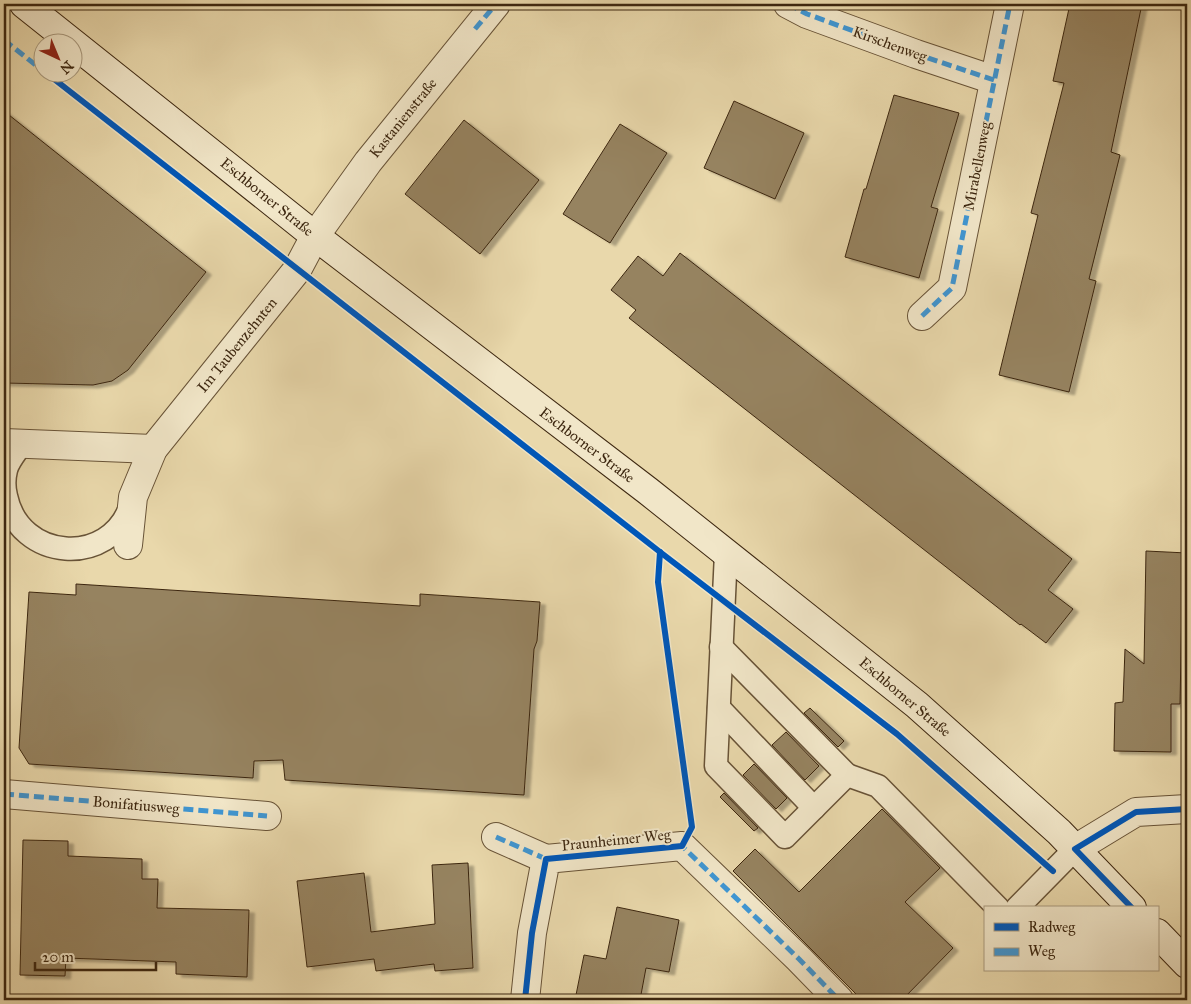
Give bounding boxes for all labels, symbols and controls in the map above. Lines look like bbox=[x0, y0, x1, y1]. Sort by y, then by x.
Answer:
street label: Kirschenweg bbox=[850, 22, 930, 66]
north arrow bbox=[32, 32, 82, 82]
text: N bbox=[56, 57, 77, 77]
street label: Kastanienstraße bbox=[365, 74, 441, 162]
street label: Mirabellenweg bbox=[960, 119, 995, 212]
street label: Eschborner Straße bbox=[217, 154, 317, 240]
street label: Im Taubenzehnten bbox=[193, 294, 281, 396]
street label: Eschborner Straße bbox=[536, 403, 638, 487]
street label: Eschborner Straße bbox=[855, 653, 955, 741]
street label: Bonifatiusweg bbox=[92, 792, 181, 818]
street label: Praunheimer Weg bbox=[560, 825, 673, 855]
legend bbox=[984, 906, 1158, 972]
text: Radweg bbox=[1028, 918, 1076, 936]
scale bar bbox=[35, 939, 156, 971]
text: Weg bbox=[1028, 942, 1056, 960]
text: 20 m bbox=[42, 948, 74, 966]

